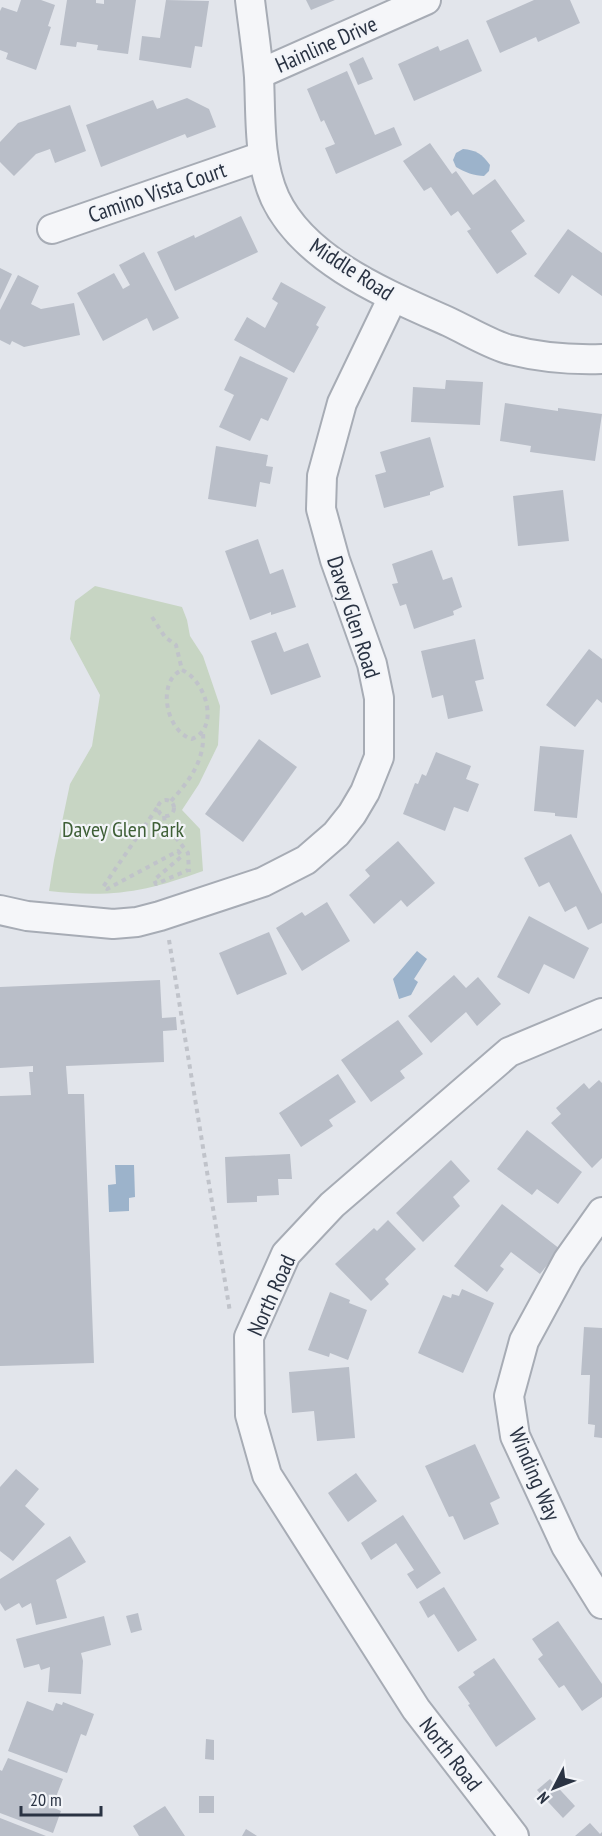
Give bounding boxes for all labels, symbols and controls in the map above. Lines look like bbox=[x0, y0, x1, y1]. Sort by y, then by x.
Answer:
street label: Hainline Drive bbox=[271, 9, 381, 79]
street label: Camino Vista Court bbox=[84, 155, 230, 229]
street label: Middle Road bbox=[305, 232, 399, 306]
street label: Davey Glen Road bbox=[321, 552, 387, 682]
park label: Davey Glen Park bbox=[62, 815, 184, 843]
street label: North Road bbox=[241, 1250, 301, 1340]
street label: Winding Way bbox=[503, 1423, 567, 1525]
street label: North Road bbox=[414, 1712, 488, 1796]
north arrow bbox=[524, 1758, 584, 1818]
scale bar bbox=[21, 1779, 100, 1817]
text: 20 m bbox=[30, 1788, 62, 1811]
text: N bbox=[533, 1788, 553, 1808]

